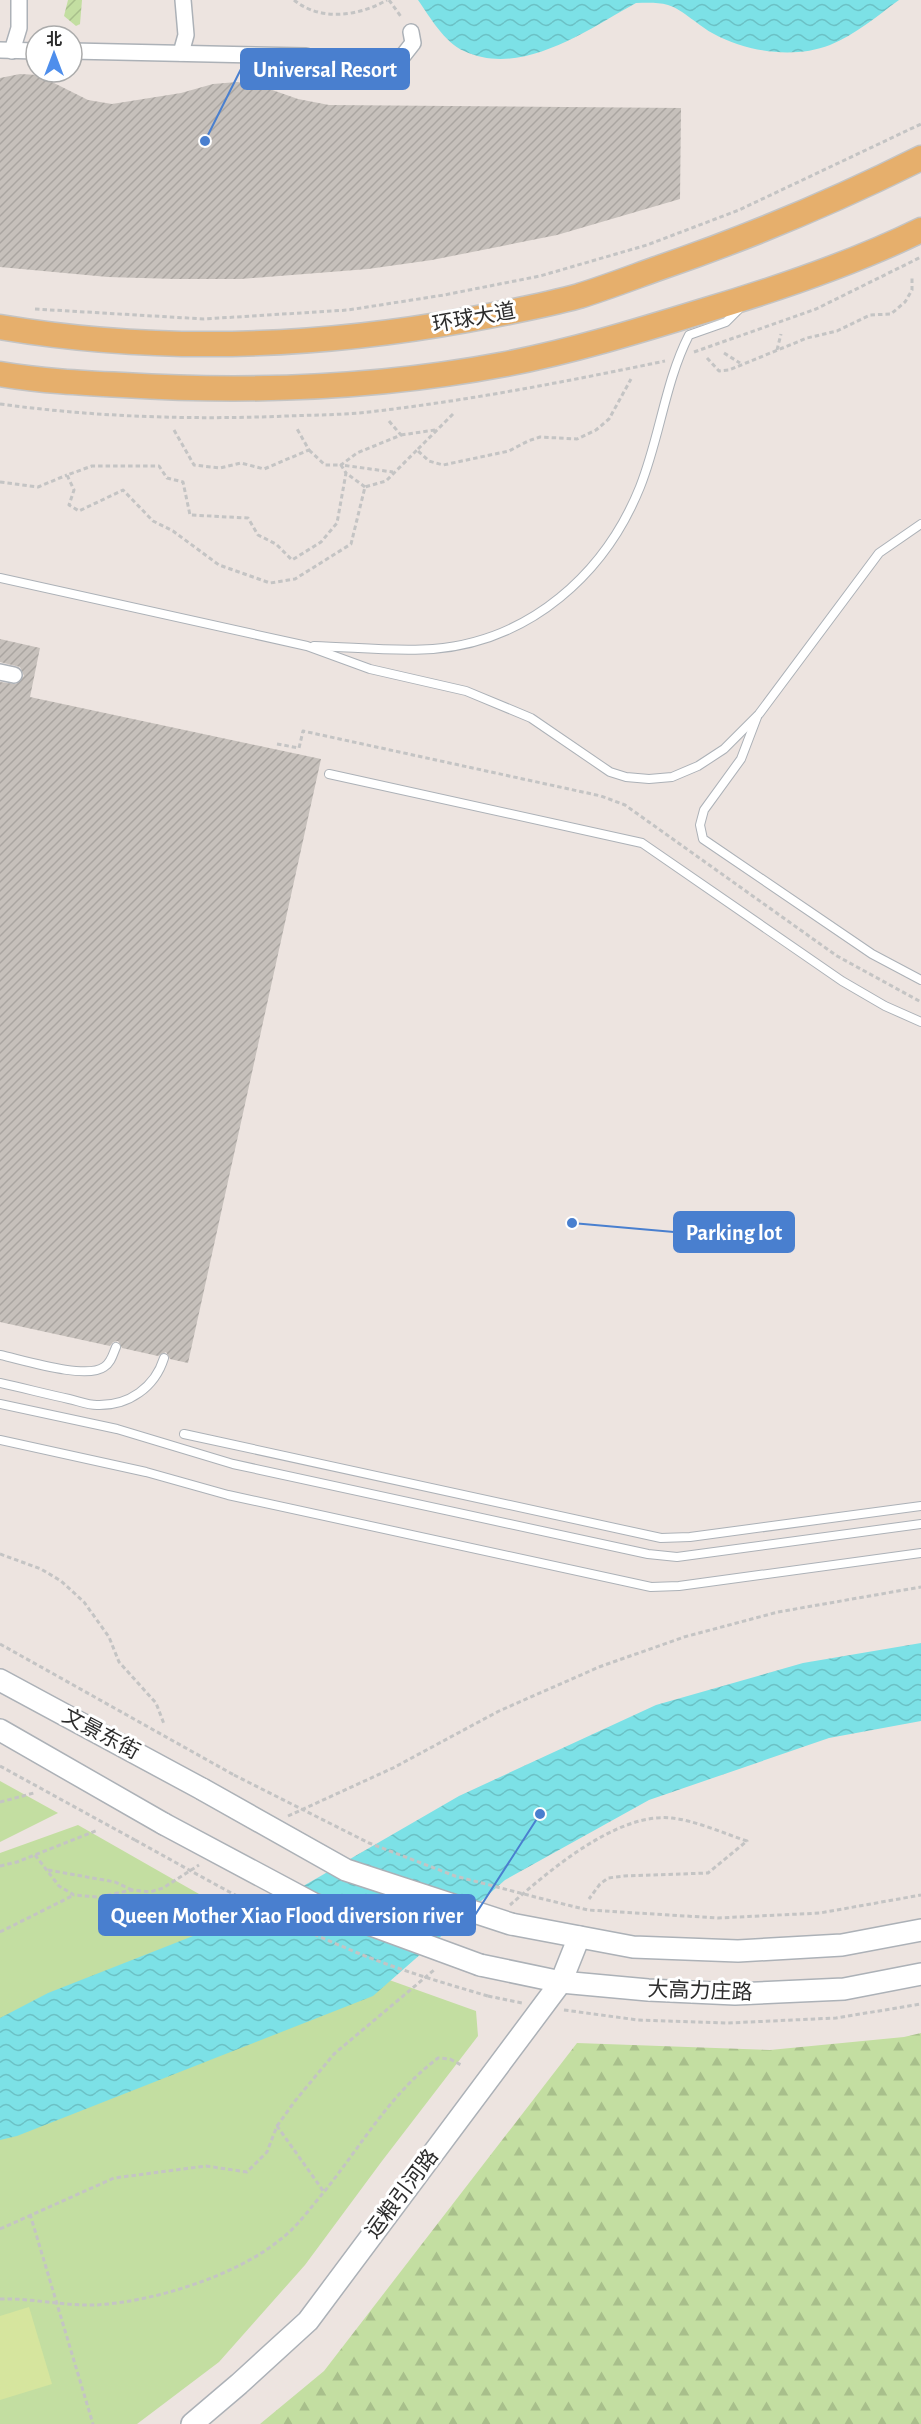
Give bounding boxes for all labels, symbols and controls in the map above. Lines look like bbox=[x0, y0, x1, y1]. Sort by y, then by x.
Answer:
north arrow bbox=[24, 24, 84, 84]
text: 北 bbox=[46, 31, 62, 48]
callout: Universal Resort bbox=[241, 49, 409, 89]
text: Universal Resort bbox=[253, 59, 397, 81]
street label: 环球大道 bbox=[431, 299, 517, 336]
callout: Parking lot bbox=[674, 1212, 794, 1252]
text: Parking lot bbox=[686, 1222, 783, 1244]
street label: 文景东街 bbox=[59, 1704, 143, 1763]
callout: Queen Mother Xiao Flood diversion river bbox=[99, 1895, 475, 1935]
text: Queen Mother Xiao Flood diversion river bbox=[111, 1905, 464, 1928]
street label: 大高力庄路 bbox=[647, 1978, 753, 2003]
street label: 运粮引河路 bbox=[361, 2145, 442, 2242]

